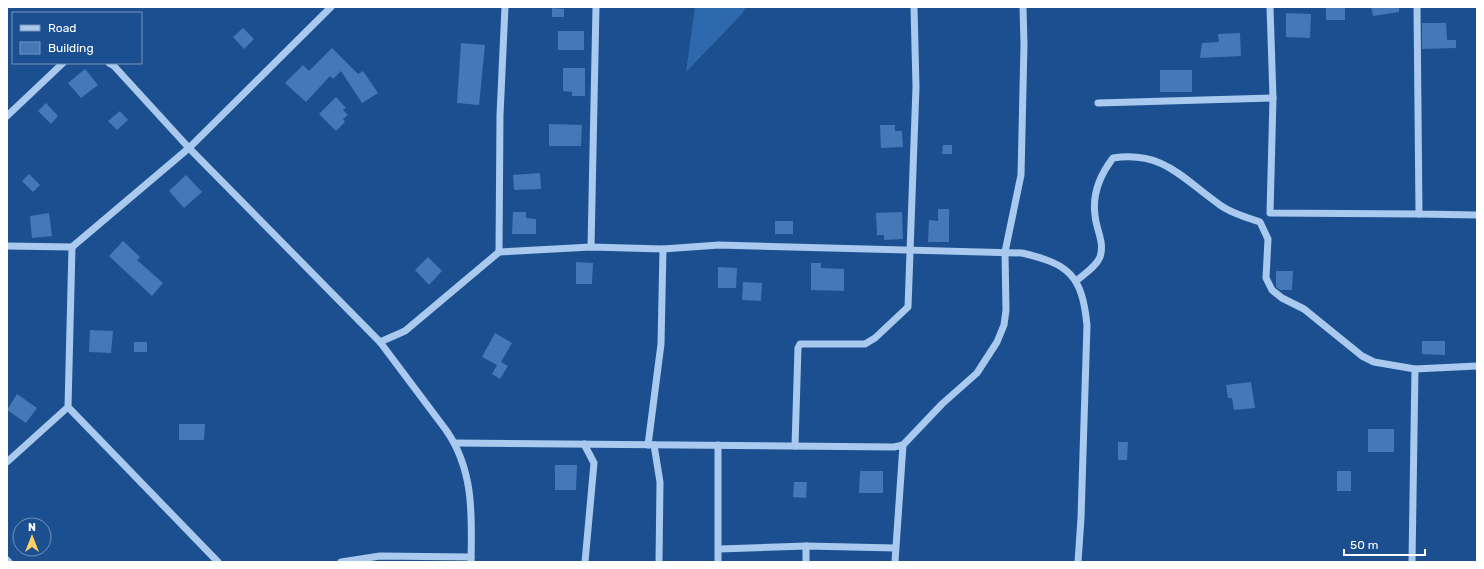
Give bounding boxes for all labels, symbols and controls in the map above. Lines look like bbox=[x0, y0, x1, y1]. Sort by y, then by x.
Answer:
legend bbox=[12, 12, 142, 64]
text: Road bbox=[48, 21, 76, 35]
text: Building bbox=[48, 41, 94, 55]
north arrow bbox=[12, 517, 52, 557]
text: N bbox=[28, 521, 36, 534]
scale bar bbox=[1344, 531, 1425, 557]
text: 50 m bbox=[1350, 538, 1378, 552]

